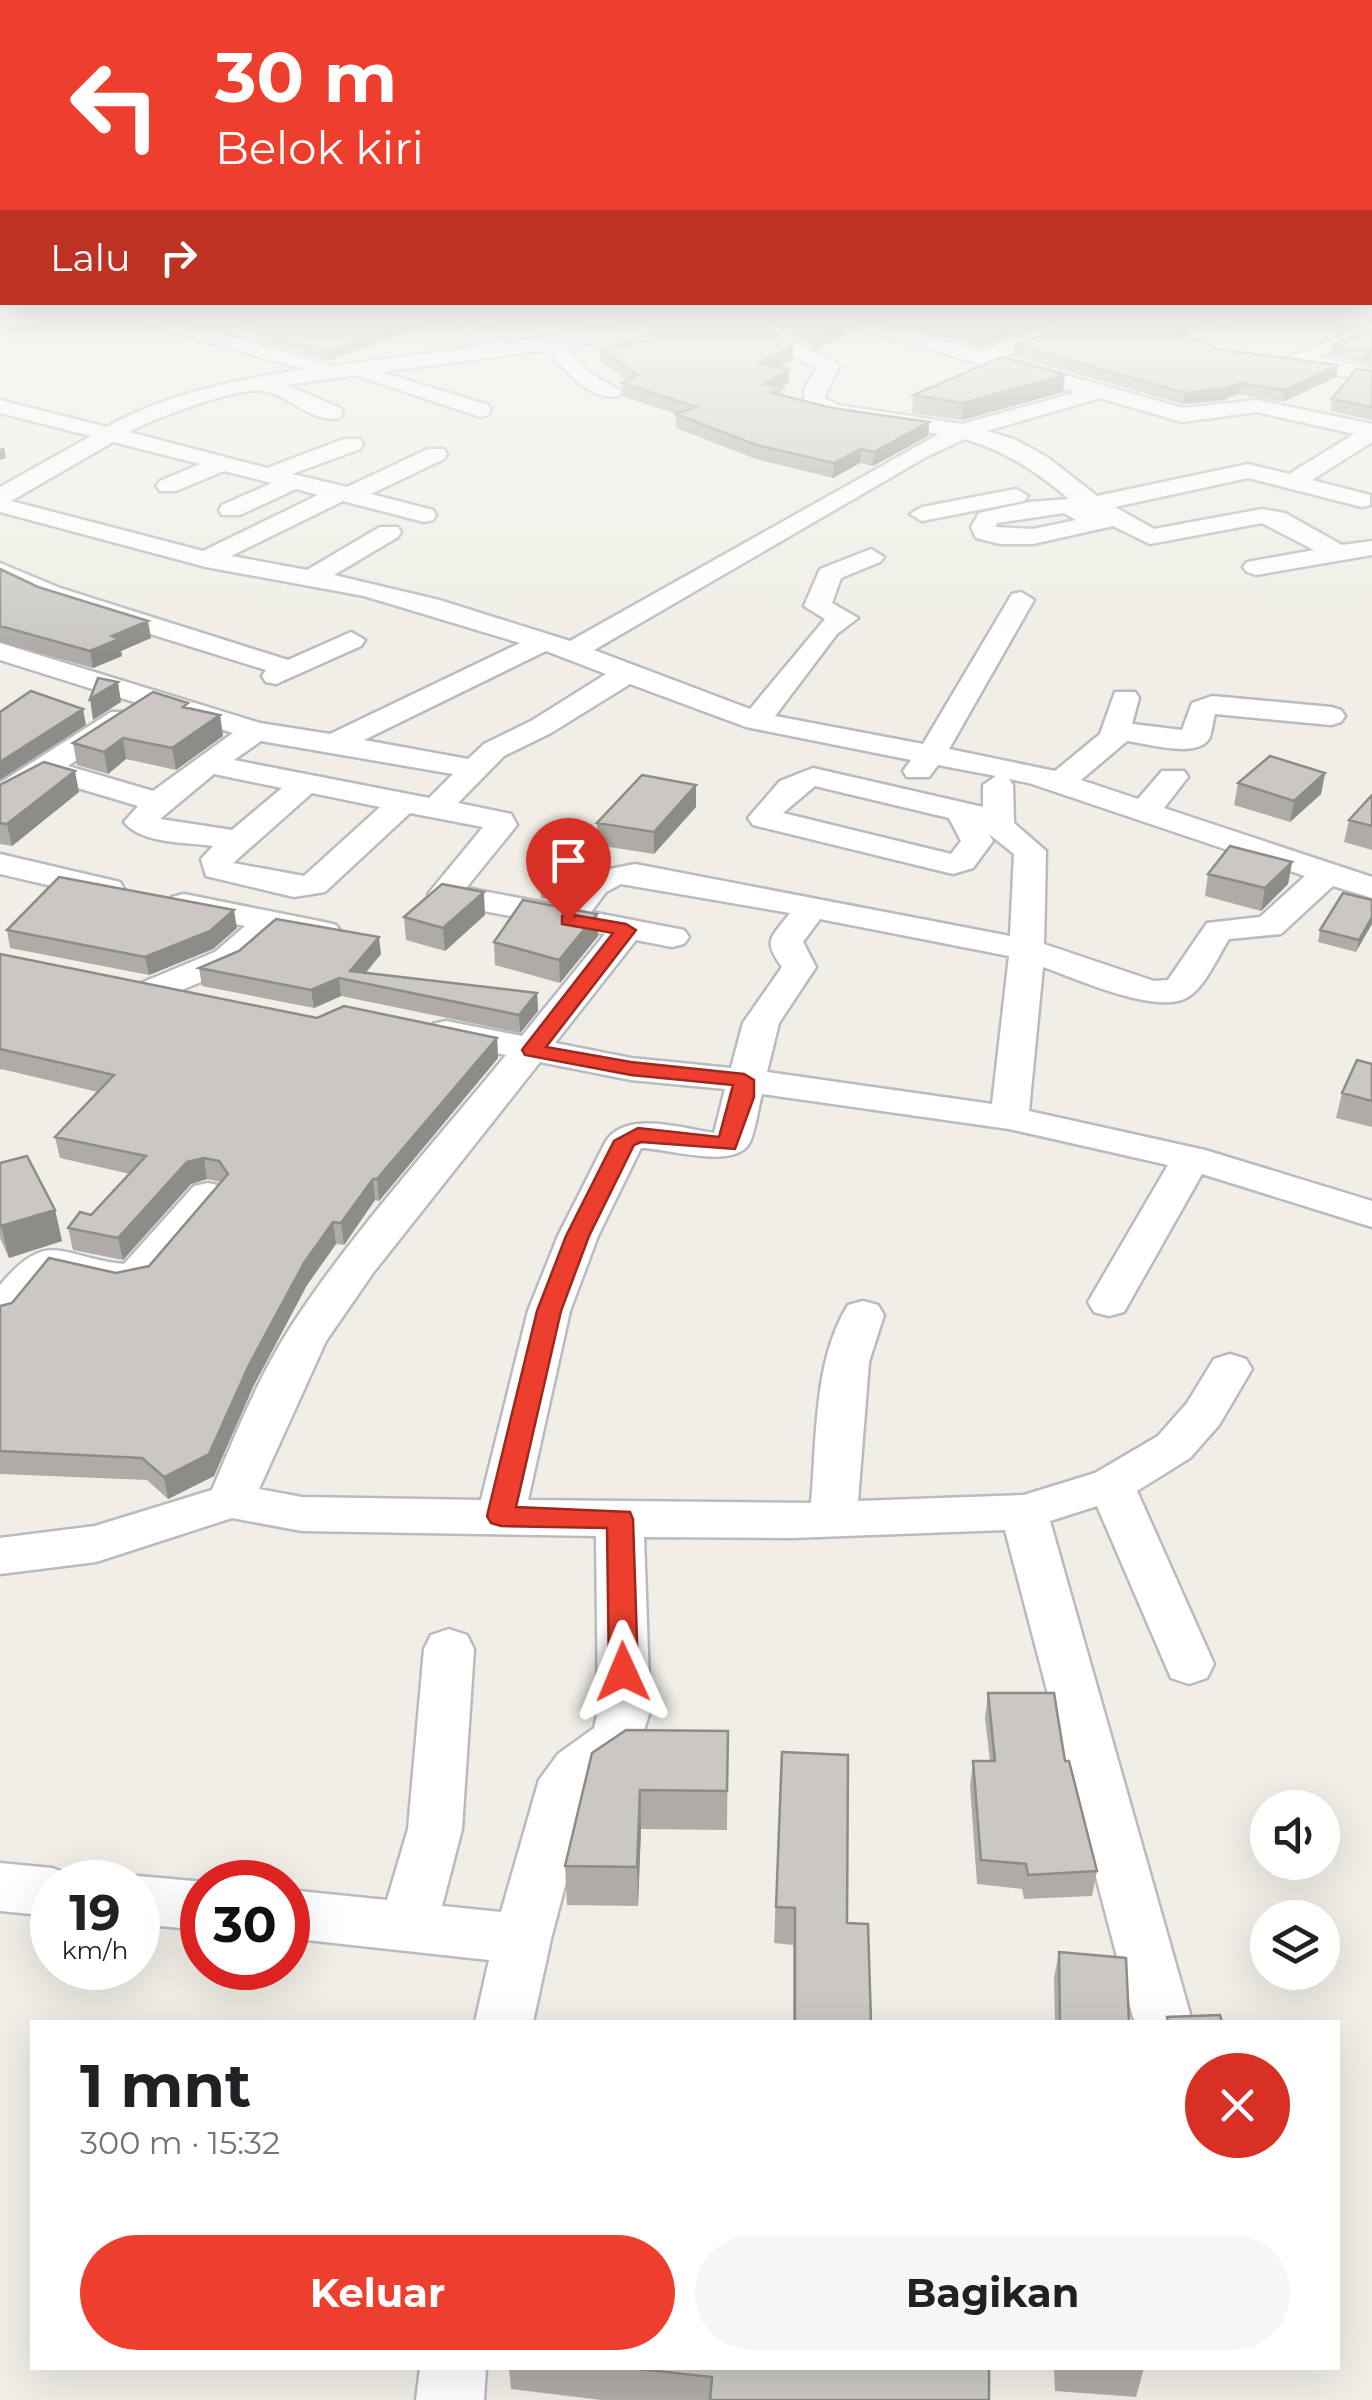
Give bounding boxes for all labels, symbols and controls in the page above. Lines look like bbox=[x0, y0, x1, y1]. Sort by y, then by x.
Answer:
text: 30 m bbox=[215, 34, 397, 120]
icon: left bbox=[50, 40, 180, 170]
text: Belok kiri bbox=[215, 120, 424, 175]
icon: right bbox=[151, 230, 206, 285]
text: Lalu bbox=[50, 234, 131, 281]
pin bbox=[526, 818, 611, 921]
icon: arrive bbox=[541, 833, 596, 888]
position arrow bbox=[571, 1620, 675, 1724]
map controls bbox=[1250, 1790, 1340, 1990]
button: sound bbox=[1250, 1790, 1340, 1880]
speed limit sign: 30 bbox=[180, 1860, 310, 1990]
text: 19 bbox=[69, 1882, 121, 1943]
button: layers bbox=[1250, 1900, 1340, 1990]
text: km/h bbox=[62, 1935, 128, 1965]
text: 1 mnt bbox=[80, 2049, 251, 2122]
button: close bbox=[1185, 2053, 1290, 2158]
text: 300 m · 15:32 bbox=[80, 2123, 280, 2162]
button: Keluar bbox=[80, 2235, 675, 2350]
button: Bagikan bbox=[695, 2235, 1290, 2350]

